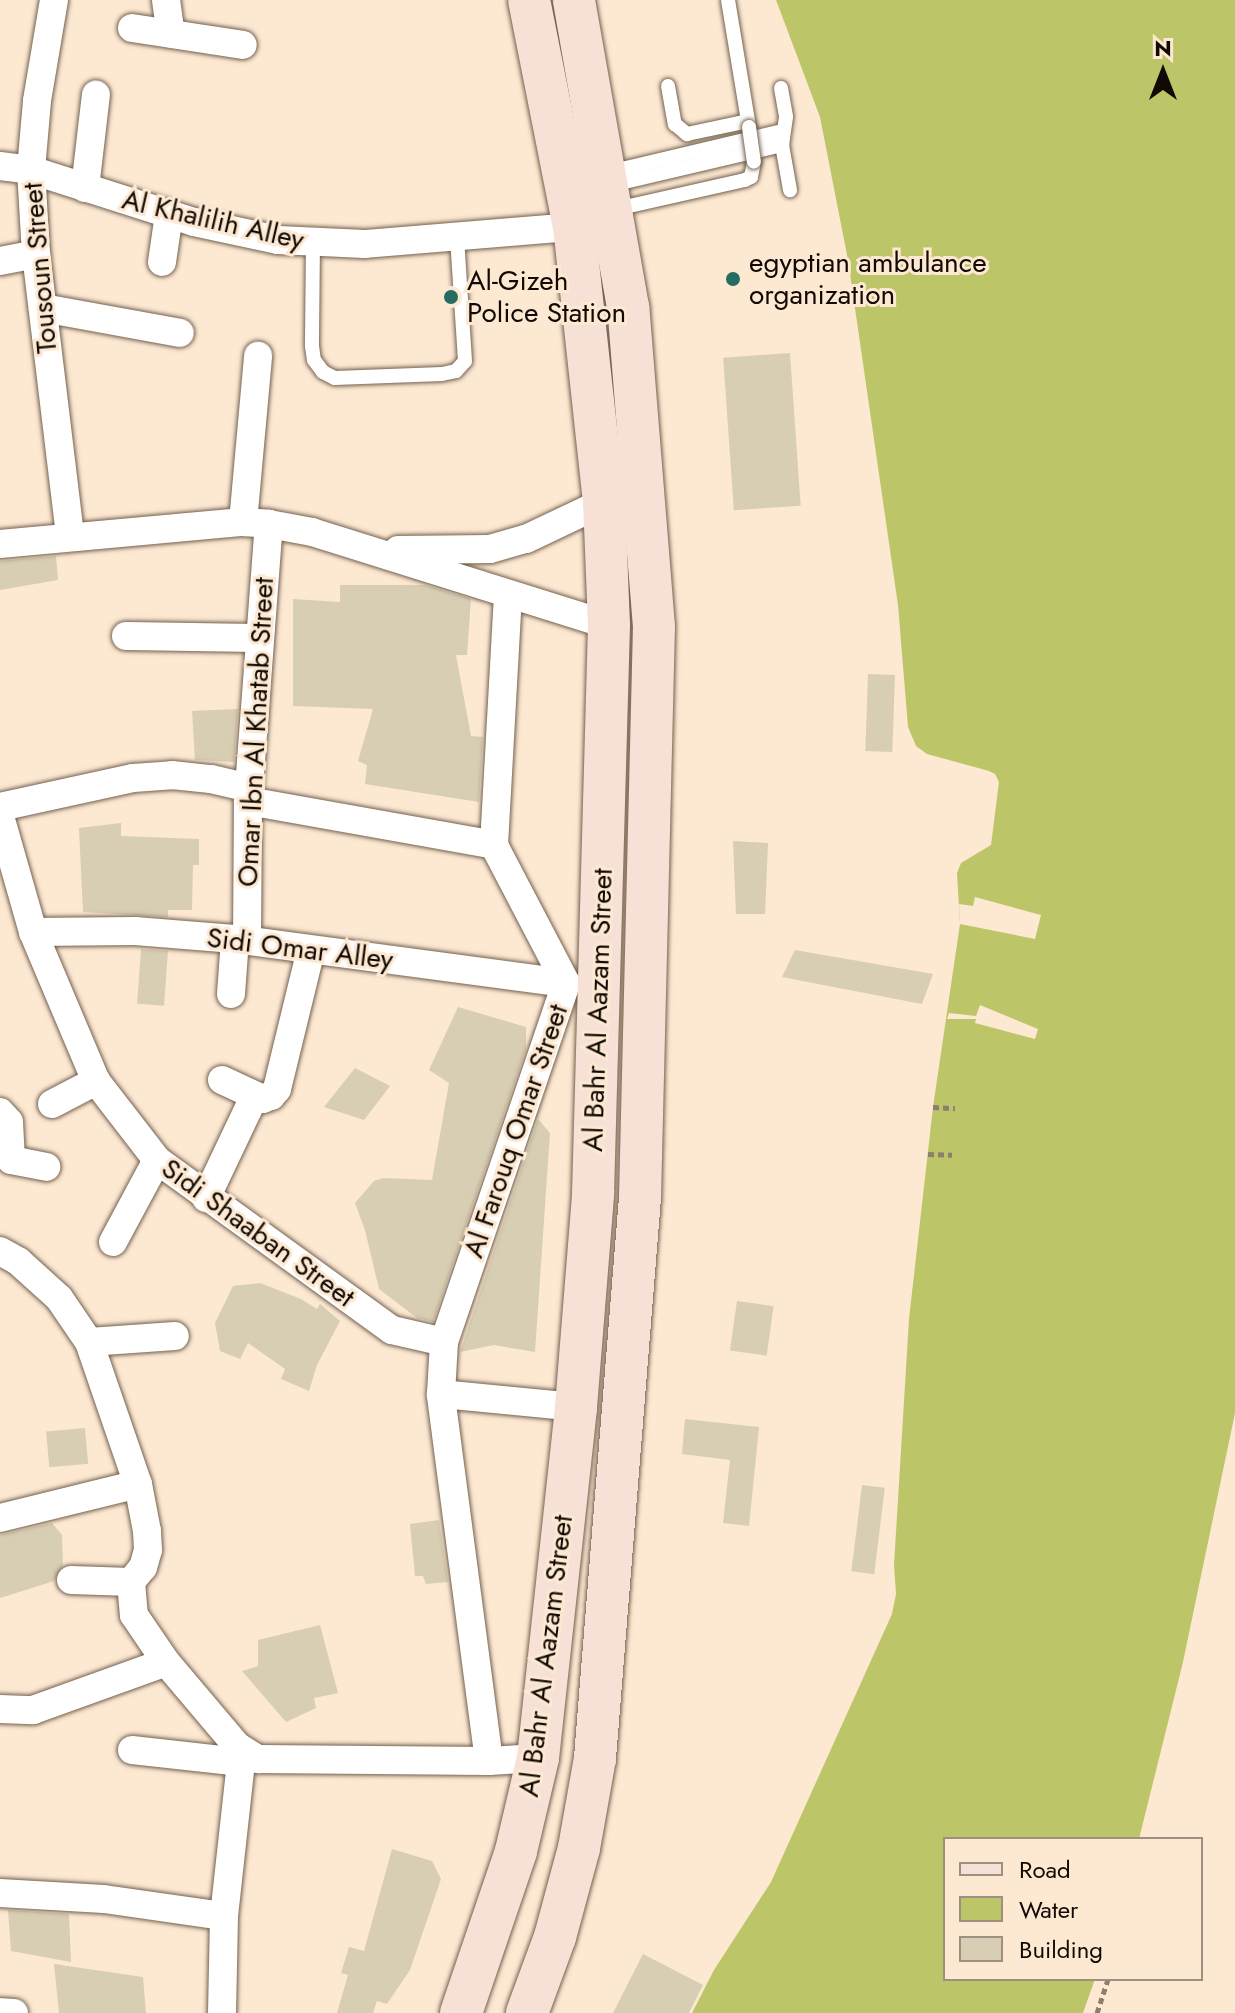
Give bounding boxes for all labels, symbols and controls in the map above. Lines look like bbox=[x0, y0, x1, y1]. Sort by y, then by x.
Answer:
north arrow bbox=[1123, 32, 1203, 112]
text: N bbox=[1154, 32, 1172, 64]
street label: Tousoun Street bbox=[16, 181, 64, 355]
street label: Al Khalilih Alley bbox=[119, 183, 307, 257]
place label: egyptian ambulance organization bbox=[749, 246, 987, 312]
place label: Al-Gizeh Police Station bbox=[467, 264, 626, 330]
marker: egyptian ambulance organization bbox=[724, 270, 742, 288]
marker: Al-Gizeh Police Station bbox=[442, 288, 460, 306]
street label: Omar Ibn Al Khatab Street bbox=[231, 576, 281, 888]
street label: Al Bahr Al Aazam Street bbox=[576, 868, 620, 1152]
street label: Sidi Omar Alley bbox=[205, 921, 395, 977]
street label: Al Farouq Omar Street bbox=[457, 1000, 575, 1262]
street label: Sidi Shaaban Street bbox=[155, 1152, 361, 1314]
street label: Al Bahr Al Aazam Street bbox=[512, 1513, 580, 1799]
legend bbox=[943, 1837, 1203, 1981]
text: Road bbox=[1019, 1852, 1071, 1887]
text: Water bbox=[1019, 1892, 1078, 1927]
text: Building bbox=[1019, 1932, 1103, 1967]

